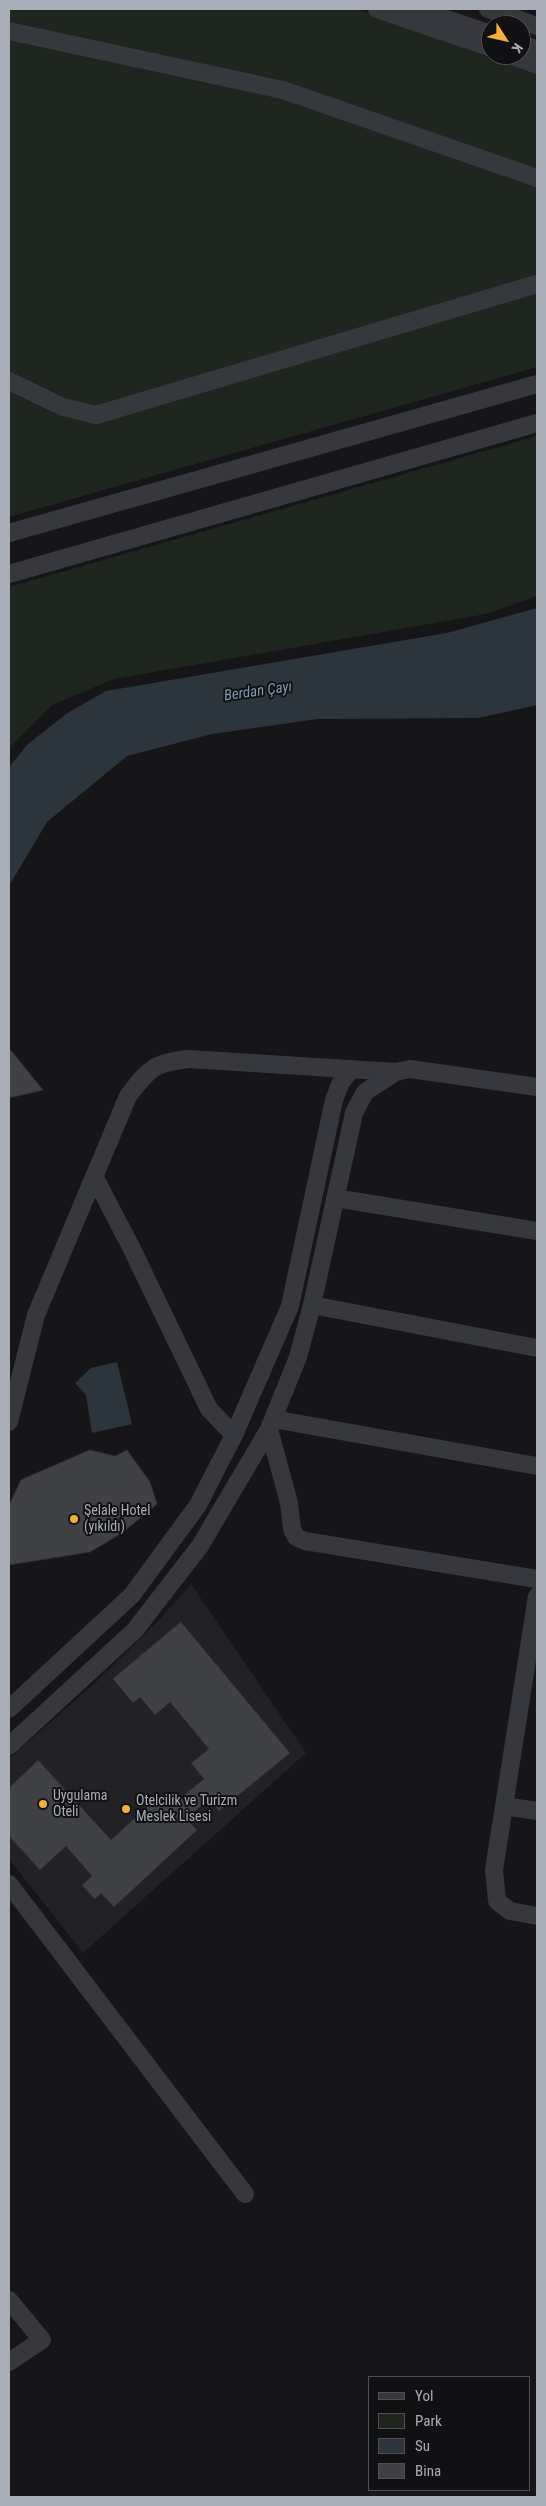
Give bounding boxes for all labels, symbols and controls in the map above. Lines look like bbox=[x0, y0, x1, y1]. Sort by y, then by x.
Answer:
north arrow bbox=[481, 15, 531, 65]
text: K bbox=[509, 40, 526, 56]
water label: Berdan Çayı bbox=[223, 678, 293, 706]
place label: Şelale Hotel (yıkıldı) bbox=[84, 1503, 150, 1535]
marker: Şelale Hotel (yıkıldı) bbox=[68, 1513, 80, 1525]
place label: Uygulama Oteli bbox=[53, 1788, 107, 1820]
place label: Otelcilik ve Turizm Meslek Lisesi bbox=[136, 1793, 237, 1825]
marker: Uygulama Oteli bbox=[37, 1798, 49, 1810]
marker: Otelcilik ve Turizm Meslek Lisesi bbox=[120, 1803, 132, 1815]
legend bbox=[368, 2376, 531, 2491]
text: Yol bbox=[415, 2387, 433, 2405]
text: Park bbox=[415, 2412, 442, 2430]
text: Su bbox=[415, 2437, 430, 2455]
text: Bina bbox=[415, 2462, 441, 2480]

